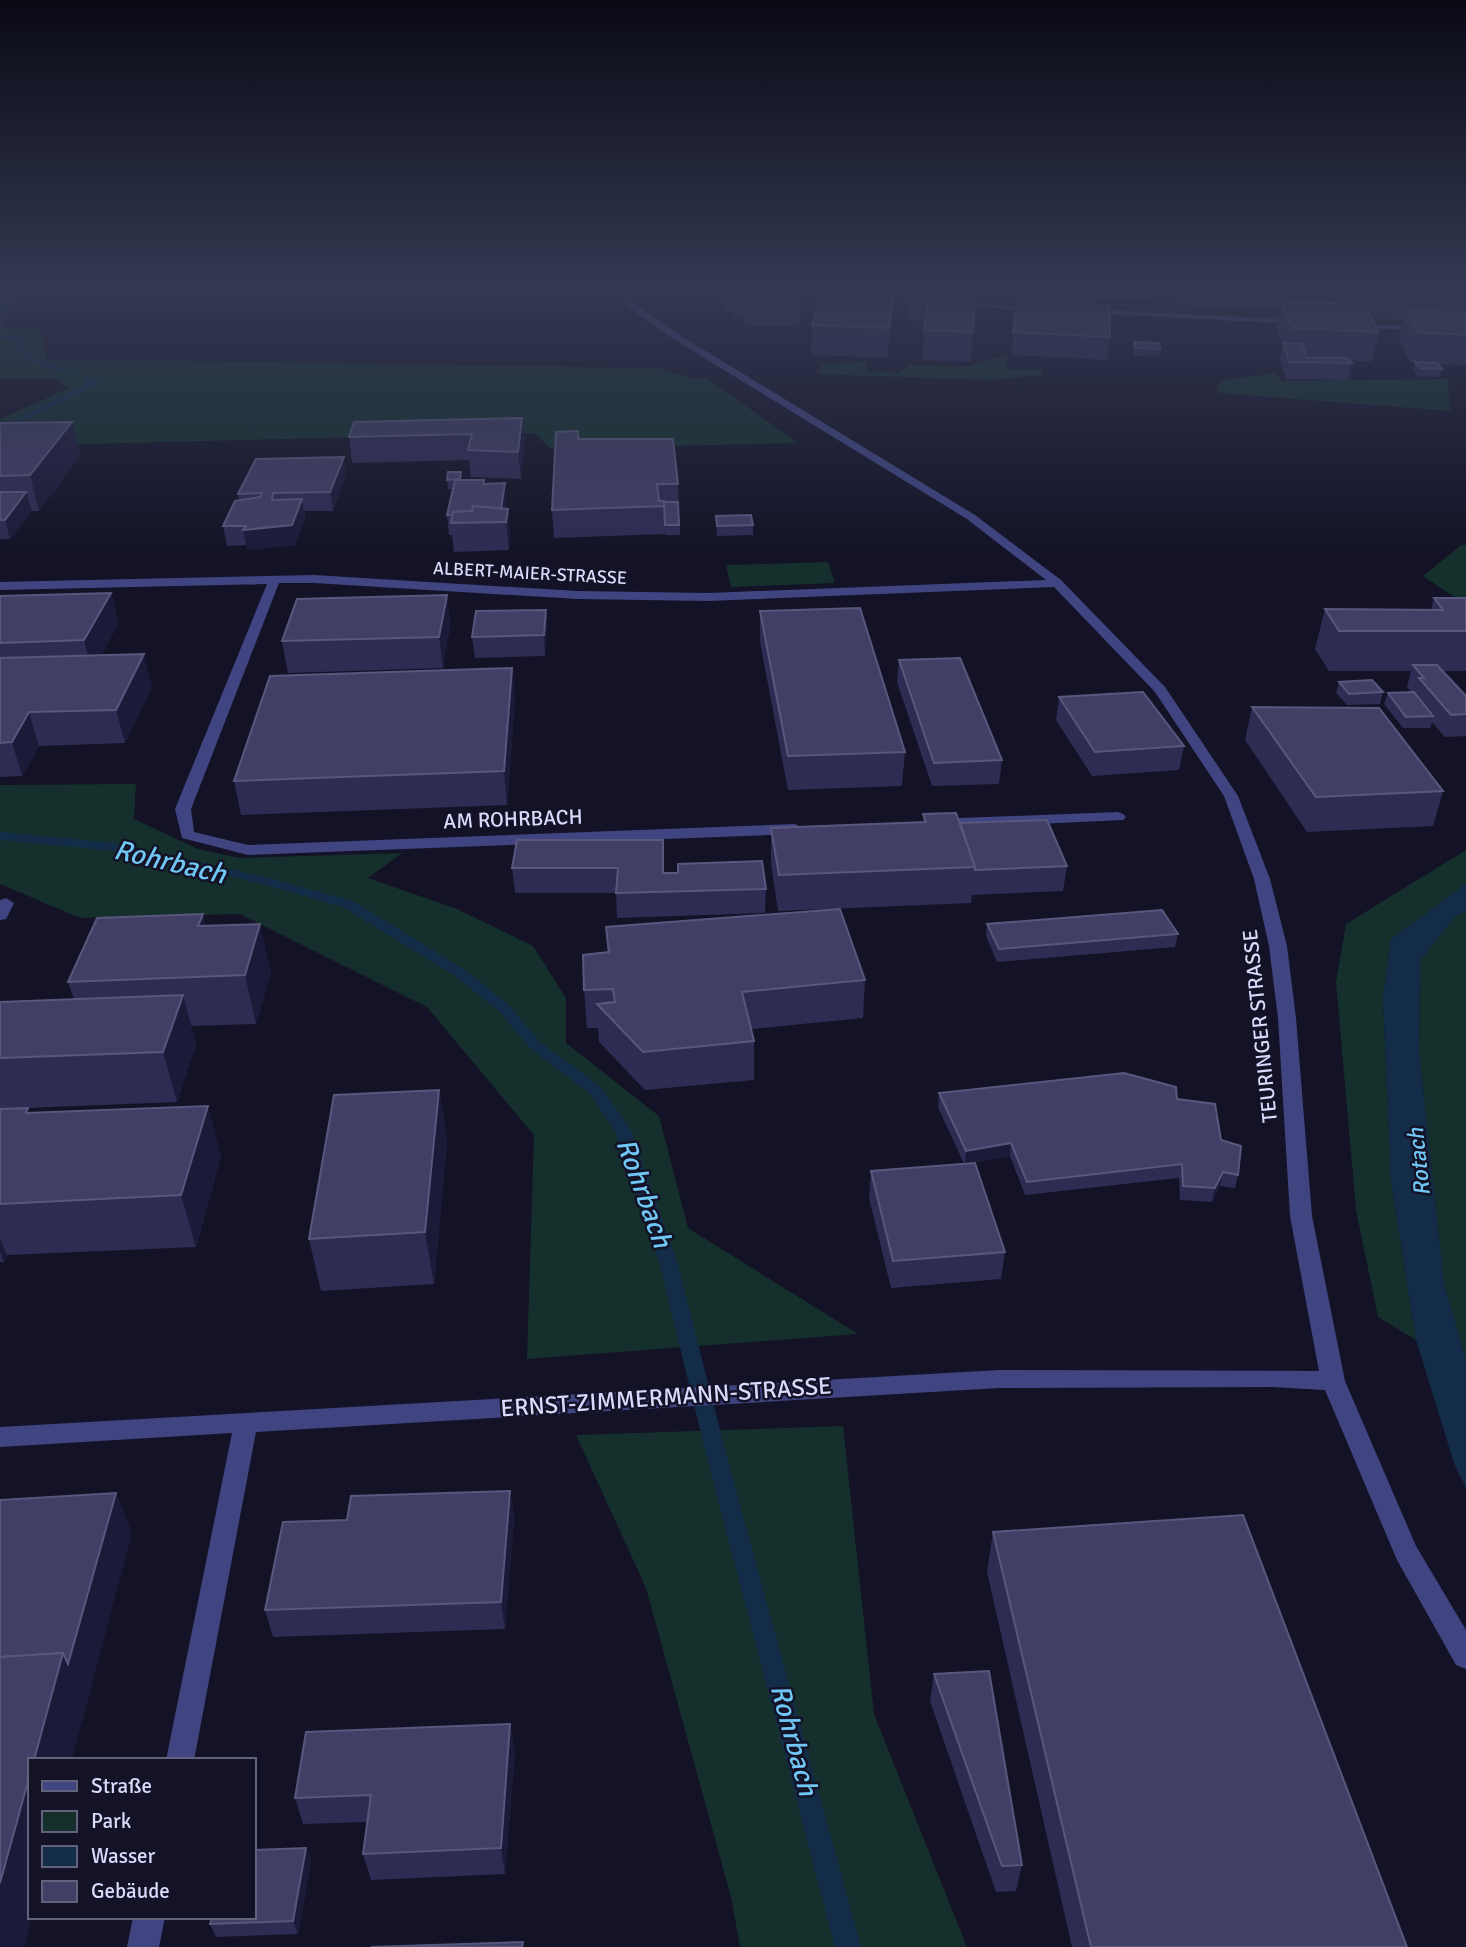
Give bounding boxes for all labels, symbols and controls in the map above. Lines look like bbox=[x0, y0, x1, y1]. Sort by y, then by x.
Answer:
street label: ALBERT-MAIER-STRASSE bbox=[432, 557, 628, 589]
street label: AM ROHRBACH bbox=[443, 804, 583, 834]
water label: Rohrbach bbox=[111, 833, 230, 892]
street label: TEURINGER STRASSE bbox=[1237, 928, 1283, 1124]
water label: Rotach bbox=[1401, 1125, 1437, 1197]
water label: Rohrbach bbox=[609, 1134, 680, 1253]
street label: ERNST-ZIMMERMANN-STRASSE bbox=[499, 1370, 833, 1424]
water label: Rohrbach bbox=[763, 1681, 825, 1800]
legend bbox=[28, 1758, 256, 1919]
text: Straße bbox=[91, 1773, 152, 1799]
text: Park bbox=[91, 1808, 132, 1834]
text: Wasser bbox=[91, 1843, 156, 1869]
text: Gebäude bbox=[91, 1878, 170, 1904]

